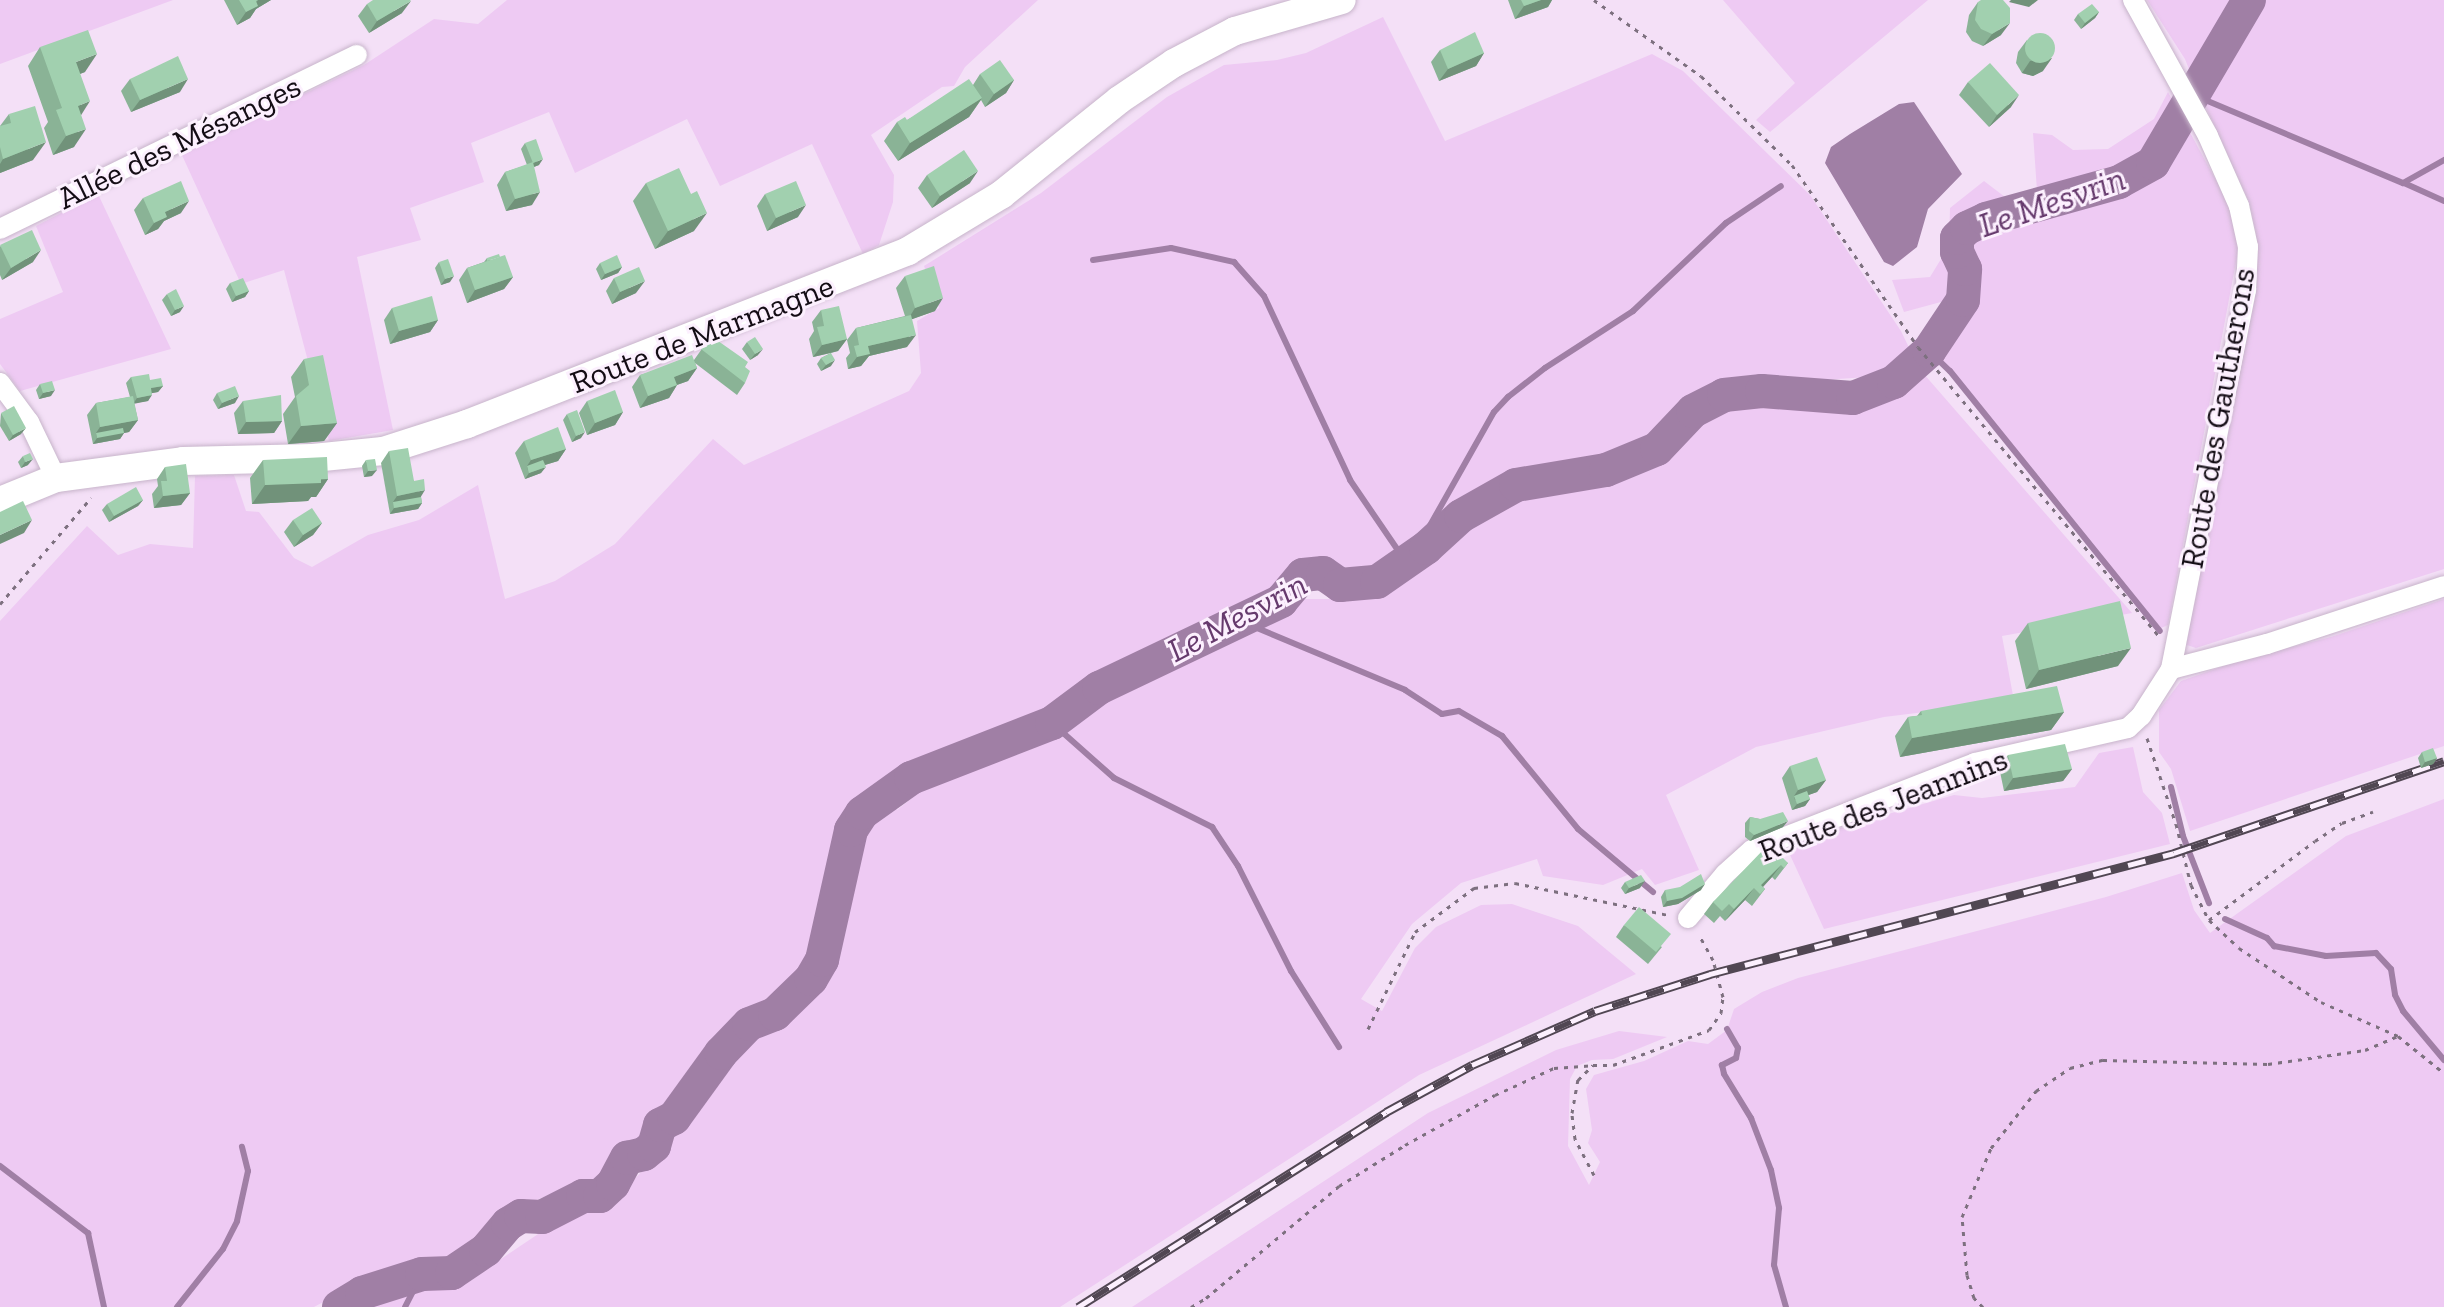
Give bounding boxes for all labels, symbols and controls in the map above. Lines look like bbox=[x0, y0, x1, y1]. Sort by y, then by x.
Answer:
street label: Allée des Mésanges bbox=[51, 66, 307, 218]
water label: Le Mesvrin bbox=[1974, 158, 2130, 246]
street label: Route des Gautherons bbox=[2173, 265, 2263, 571]
street label: Route de Marmagne bbox=[565, 266, 839, 402]
water label: Le Mesvrin bbox=[1160, 563, 1314, 671]
street label: Route des Jeannins bbox=[1753, 740, 2013, 870]

